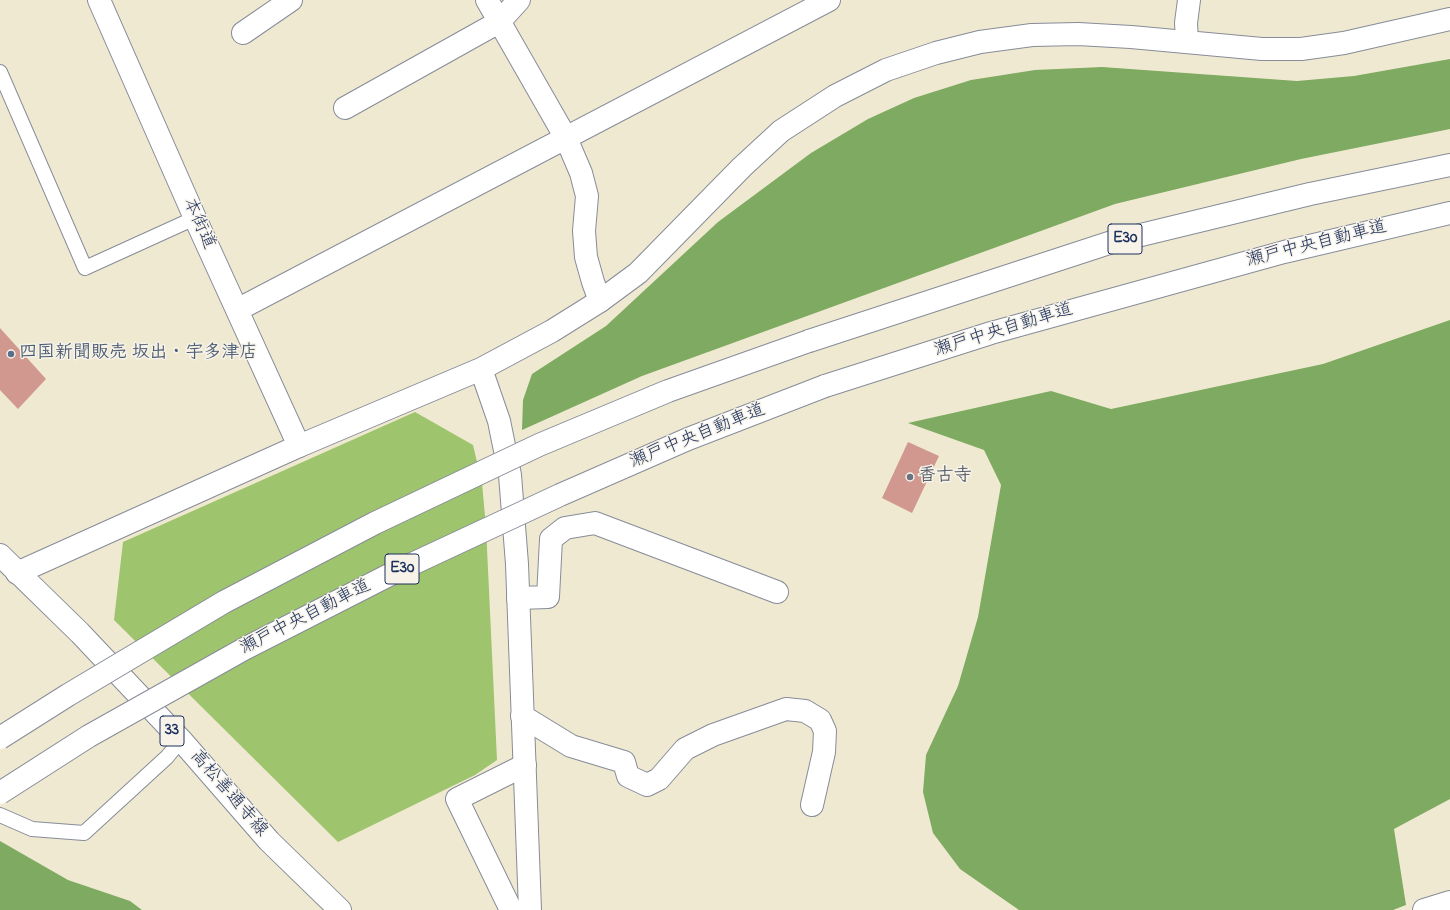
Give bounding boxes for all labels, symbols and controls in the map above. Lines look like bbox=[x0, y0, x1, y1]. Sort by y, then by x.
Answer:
street label: 本街道 bbox=[177, 195, 219, 253]
street label: 瀬戸中央自動車道 bbox=[1245, 217, 1389, 273]
road number: E30 bbox=[1108, 224, 1142, 254]
street label: 瀬戸中央自動車道 bbox=[932, 300, 1076, 362]
place label: 四国新聞販売 坂出・宇多津店 bbox=[19, 343, 257, 365]
marker: 四国新聞販売 坂出・宇多津店 bbox=[6, 349, 16, 359]
street label: 瀬戸中央自動車道 bbox=[627, 400, 769, 474]
place label: 香古寺 bbox=[918, 466, 972, 488]
marker: 香古寺 bbox=[905, 472, 915, 482]
road number: E30 bbox=[385, 554, 419, 584]
street label: 瀬戸中央自動車道 bbox=[237, 576, 375, 660]
road number: 33 bbox=[160, 716, 184, 746]
street label: 高松善通寺線 bbox=[184, 746, 272, 842]

